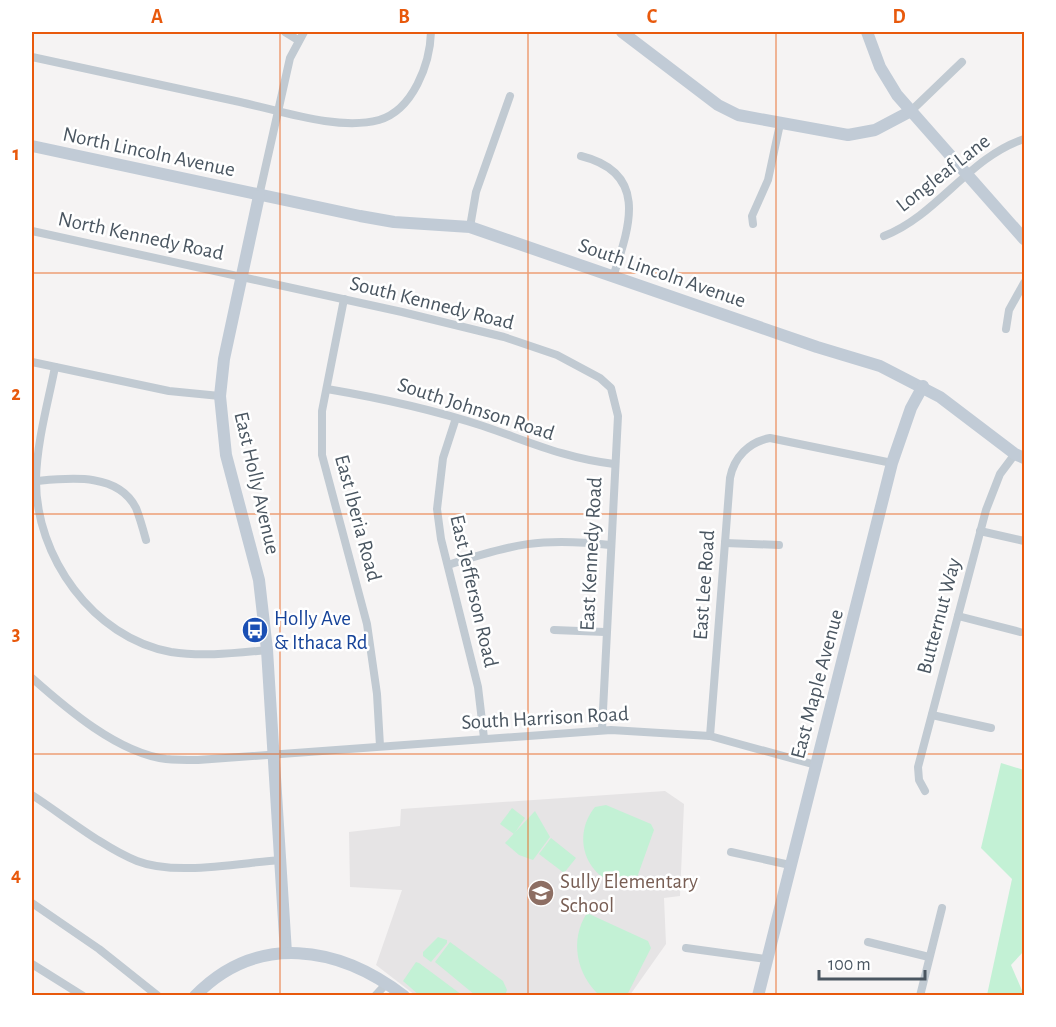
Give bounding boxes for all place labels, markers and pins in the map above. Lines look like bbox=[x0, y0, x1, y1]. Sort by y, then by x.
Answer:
place label: Holly Ave & Ithaca Rd bbox=[274, 608, 368, 653]
bus stop icon: Holly Ave & Ithaca Rd bbox=[240, 615, 270, 645]
place label: Sully Elementary School bbox=[560, 871, 698, 916]
school or university icon: Sully Elementary School bbox=[526, 878, 556, 908]

